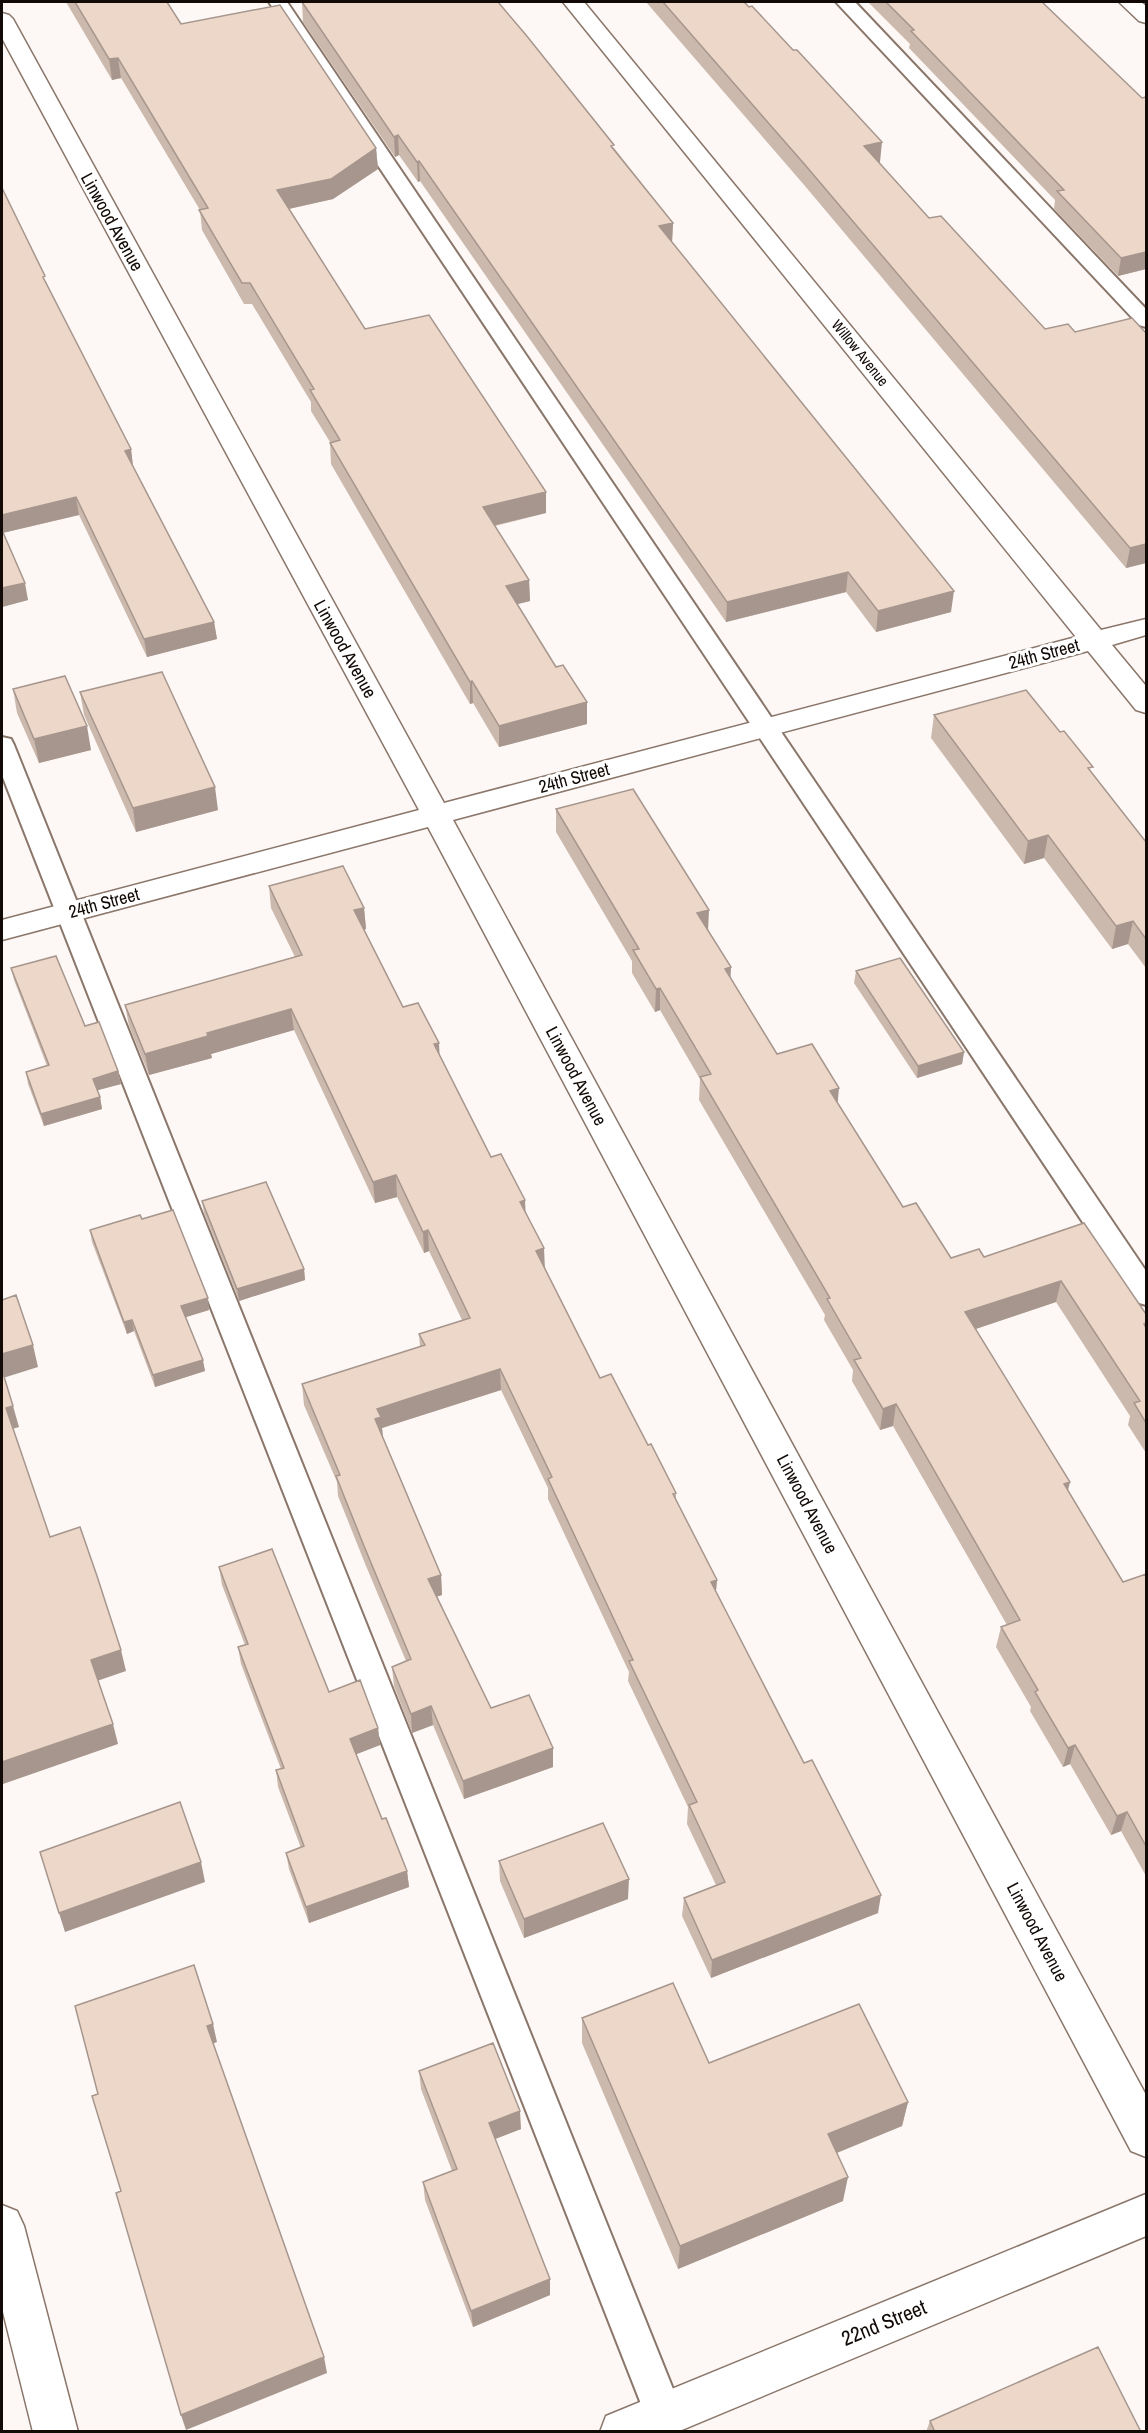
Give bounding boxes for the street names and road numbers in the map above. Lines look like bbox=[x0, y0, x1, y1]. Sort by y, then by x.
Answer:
street label: Linwood Avenue bbox=[75, 168, 150, 275]
street label: Willow Avenue bbox=[827, 315, 894, 391]
street label: Linwood Avenue bbox=[308, 595, 383, 702]
street label: 24th Street bbox=[1006, 632, 1082, 675]
street label: 24th Street bbox=[536, 756, 612, 799]
street label: 24th Street bbox=[66, 881, 142, 924]
street label: Linwood Avenue bbox=[540, 1022, 613, 1130]
street label: Linwood Avenue bbox=[771, 1450, 844, 1558]
street label: Linwood Avenue bbox=[1001, 1878, 1074, 1986]
street label: 22nd Street bbox=[837, 2292, 931, 2353]

